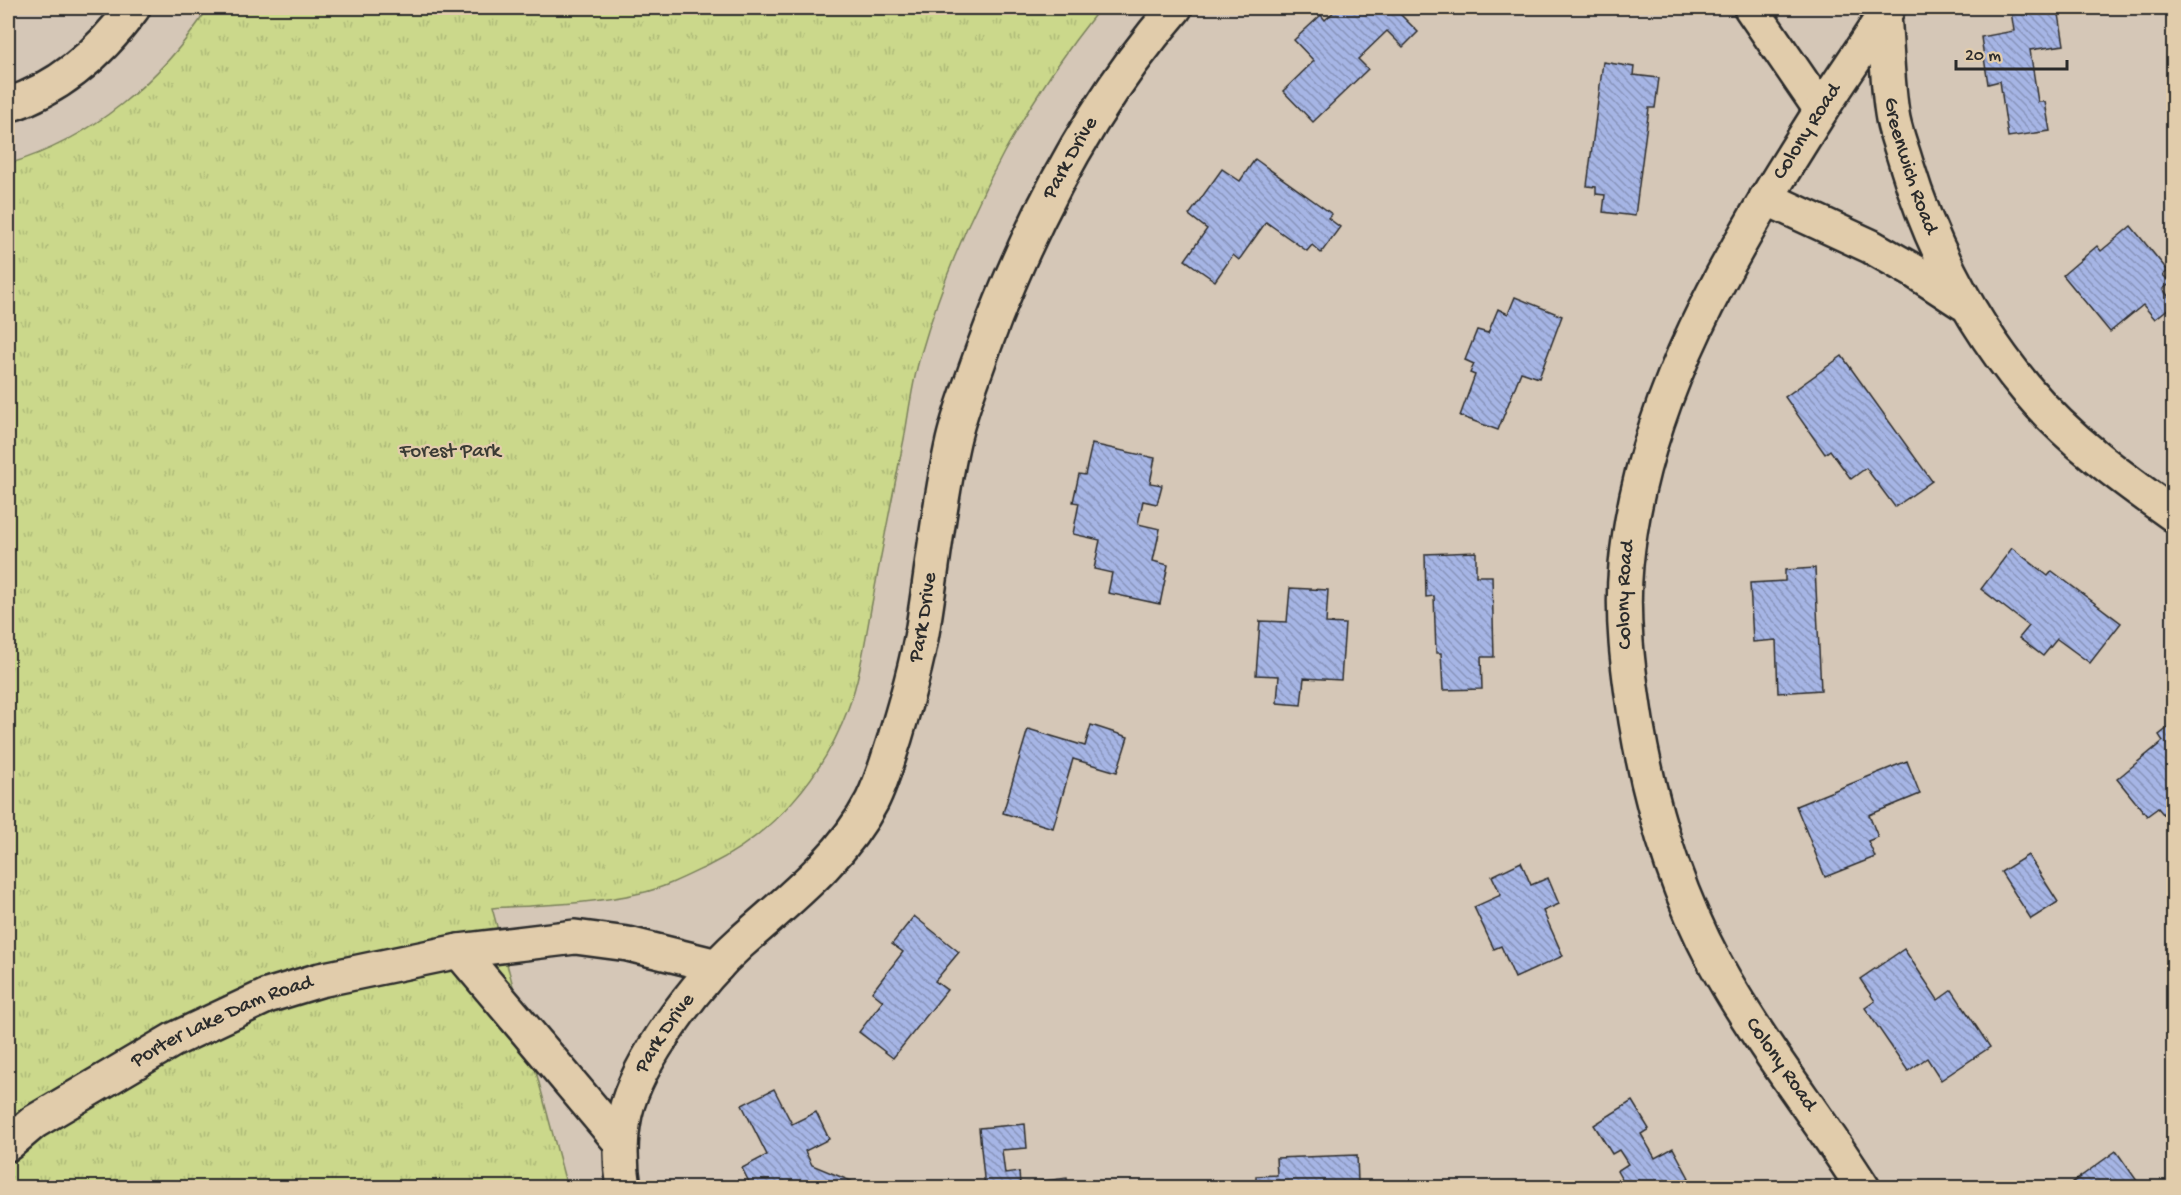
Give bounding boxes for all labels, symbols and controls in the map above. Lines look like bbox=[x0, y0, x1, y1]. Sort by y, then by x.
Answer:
scale bar bbox=[1956, 33, 2067, 71]
text: 20 m bbox=[1965, 46, 2001, 67]
street label: Colony Road bbox=[1768, 78, 1848, 185]
street label: Greenwich Road bbox=[1877, 96, 1944, 240]
street label: Park Drive bbox=[1037, 111, 1105, 205]
park label: Forest Park bbox=[398, 440, 503, 465]
street label: Colony Road bbox=[1612, 537, 1641, 650]
street label: Park Drive bbox=[904, 570, 944, 666]
street label: Porter Lake Dam Road bbox=[126, 970, 318, 1075]
street label: Park Drive bbox=[630, 988, 702, 1079]
street label: Colony Road bbox=[1739, 1013, 1822, 1118]

